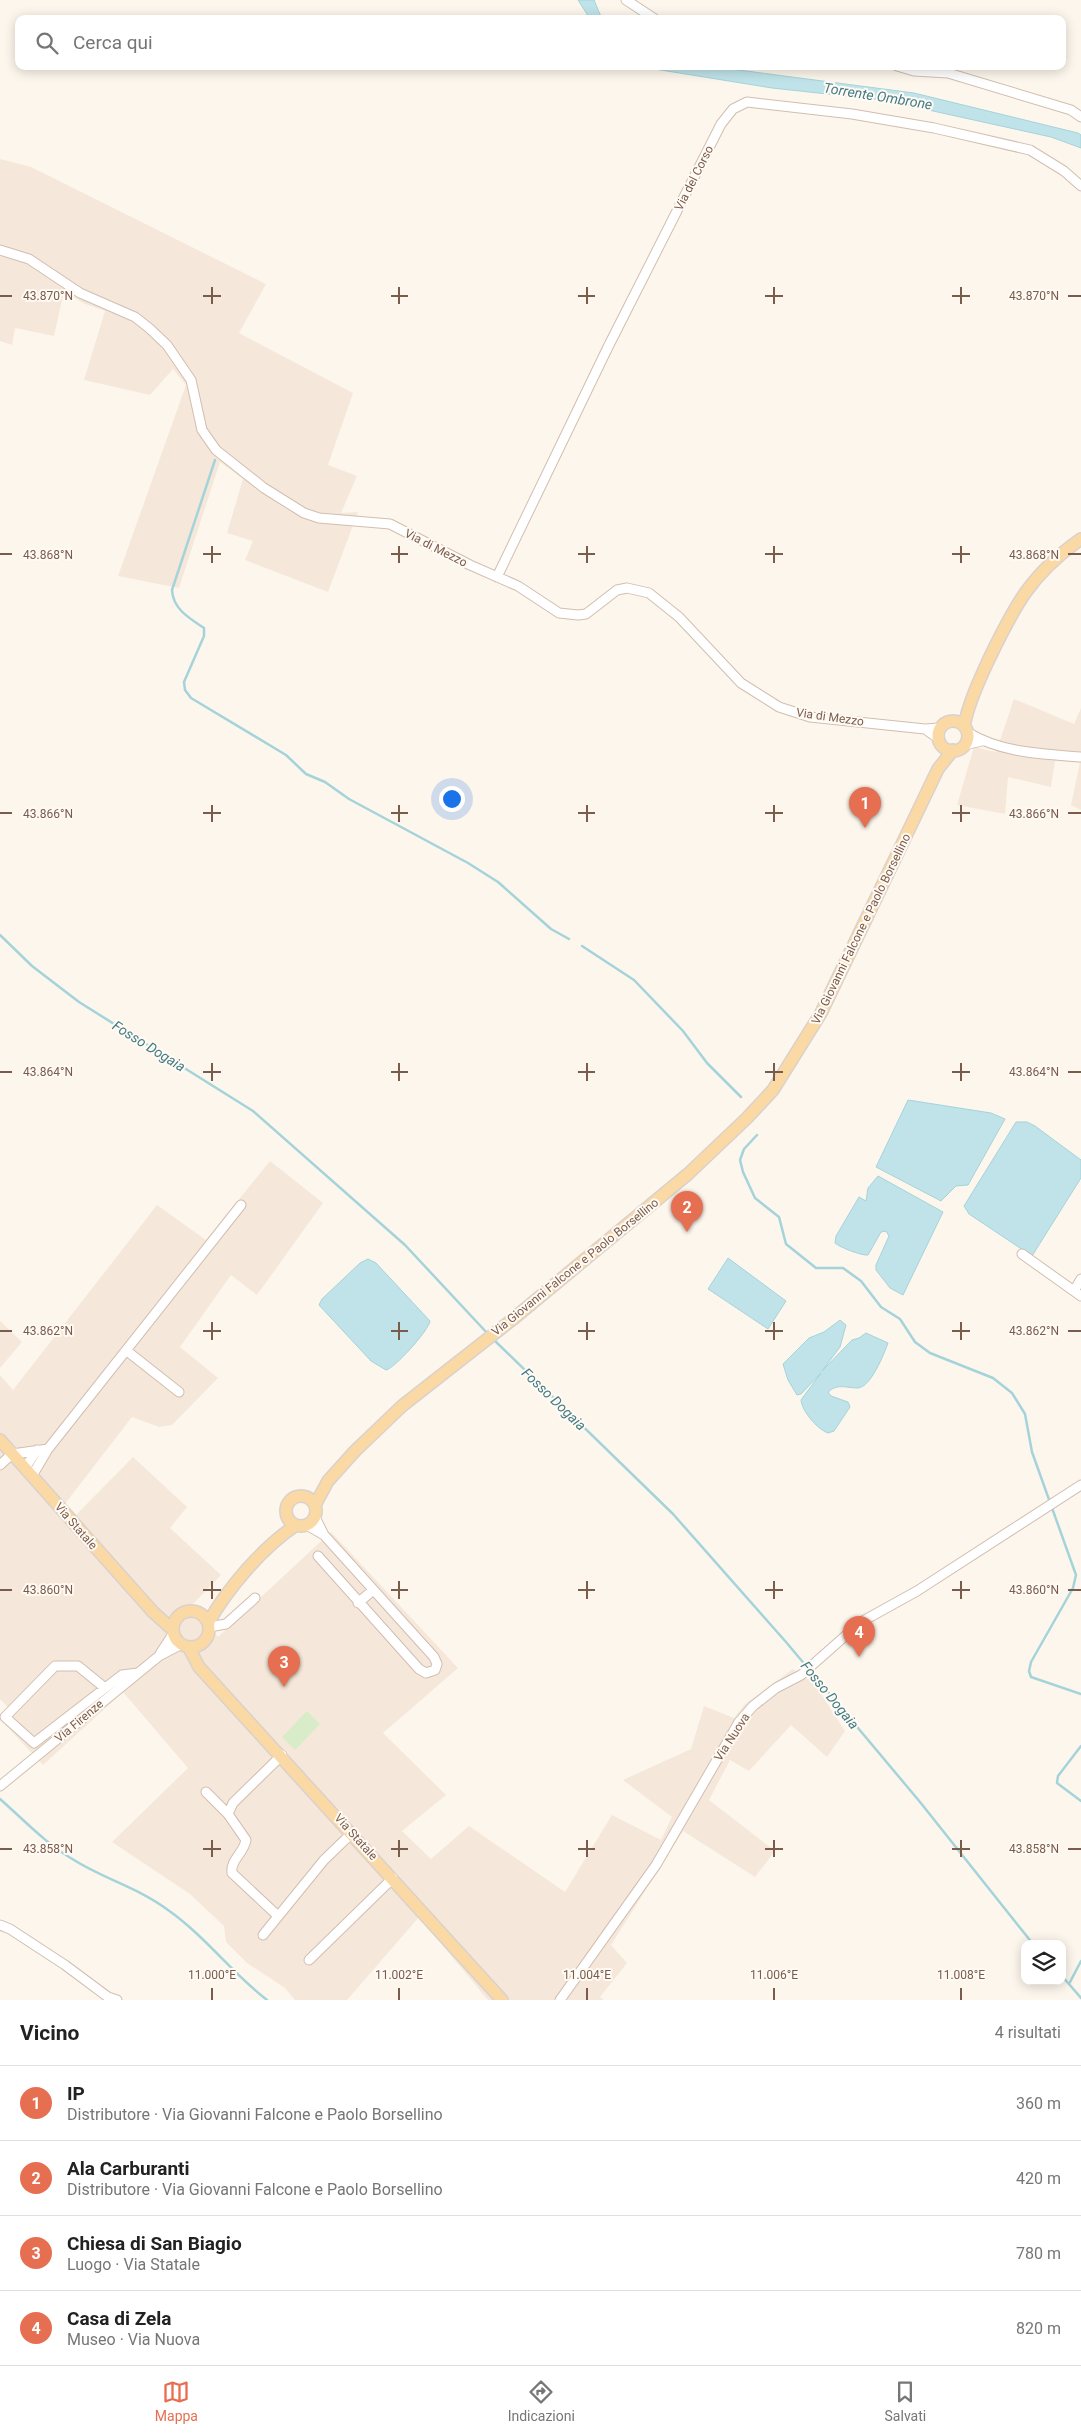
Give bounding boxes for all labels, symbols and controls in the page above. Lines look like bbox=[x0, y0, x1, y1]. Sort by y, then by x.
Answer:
search box bbox=[15, 15, 1066, 70]
icon: search bbox=[33, 29, 61, 57]
text: Cerca qui bbox=[73, 31, 153, 54]
water label: Torrente Ombrone bbox=[823, 80, 933, 112]
street label: Via del Corso bbox=[672, 143, 716, 213]
text: 43.870°N bbox=[23, 289, 73, 303]
text: 43.870°N bbox=[1009, 289, 1059, 303]
street label: Via di Mezzo bbox=[402, 526, 470, 570]
text: 43.868°N bbox=[23, 548, 73, 562]
text: 43.868°N bbox=[1009, 548, 1059, 562]
street label: Via di Mezzo bbox=[795, 705, 865, 729]
your location bbox=[439, 786, 465, 812]
pin: 1 bbox=[849, 787, 881, 828]
text: 43.866°N bbox=[23, 807, 73, 821]
text: 43.866°N bbox=[1009, 807, 1059, 821]
street label: Via Giovanni Falcone e Paolo Borsellino bbox=[809, 831, 913, 1027]
water label: Fosso Dogaia bbox=[110, 1017, 188, 1075]
text: 43.864°N bbox=[23, 1065, 73, 1079]
text: 43.864°N bbox=[1009, 1065, 1059, 1079]
pin: 2 bbox=[671, 1191, 703, 1232]
street label: Via Giovanni Falcone e Paolo Borsellino bbox=[489, 1195, 661, 1339]
text: 43.862°N bbox=[23, 1324, 73, 1338]
text: 43.862°N bbox=[1009, 1324, 1059, 1338]
water label: Fosso Dogaia bbox=[519, 1365, 589, 1433]
street label: Via Statale bbox=[52, 1500, 100, 1552]
text: 43.860°N bbox=[23, 1583, 73, 1597]
text: 43.860°N bbox=[1009, 1583, 1059, 1597]
pin: 4 bbox=[843, 1616, 875, 1657]
pin: 3 bbox=[268, 1646, 300, 1687]
water label: Fosso Dogaia bbox=[798, 1658, 862, 1732]
street label: Via Firenze bbox=[52, 1697, 106, 1745]
street label: Via Nuova bbox=[711, 1710, 753, 1764]
street label: Via Statale bbox=[332, 1811, 380, 1863]
text: 43.858°N bbox=[23, 1842, 73, 1856]
text: 43.858°N bbox=[1009, 1842, 1059, 1856]
map controls bbox=[1021, 1940, 1066, 1985]
button: layers bbox=[1021, 1940, 1066, 1985]
text: 11.000°E bbox=[188, 1968, 236, 1982]
text: 11.002°E bbox=[375, 1968, 423, 1982]
text: 11.004°E bbox=[563, 1968, 611, 1982]
text: 11.006°E bbox=[750, 1968, 798, 1982]
text: 11.008°E bbox=[937, 1968, 985, 1982]
text: Vicino bbox=[20, 2021, 79, 2045]
text: 4 risultati bbox=[995, 2023, 1061, 2042]
text: IP bbox=[67, 2082, 85, 2105]
text: 1 bbox=[31, 2094, 41, 2113]
text: 360 m bbox=[1016, 2094, 1061, 2113]
text: Distributore · Via Giovanni Falcone e Paolo Borsellino bbox=[67, 2105, 443, 2124]
text: Ala Carburanti bbox=[67, 2157, 190, 2180]
text: 2 bbox=[31, 2169, 41, 2188]
text: 420 m bbox=[1016, 2169, 1061, 2188]
text: Distributore · Via Giovanni Falcone e Paolo Borsellino bbox=[67, 2180, 443, 2199]
text: Chiesa di San Biagio bbox=[67, 2232, 242, 2255]
text: 3 bbox=[31, 2244, 41, 2263]
text: 780 m bbox=[1016, 2244, 1061, 2263]
text: Luogo · Via Statale bbox=[67, 2255, 200, 2274]
text: Casa di Zela bbox=[67, 2307, 172, 2330]
text: 4 bbox=[31, 2319, 41, 2338]
text: 820 m bbox=[1016, 2319, 1061, 2338]
text: Museo · Via Nuova bbox=[67, 2330, 200, 2349]
tab: Mappa bbox=[155, 2378, 198, 2424]
tab: Indicazioni bbox=[508, 2378, 575, 2424]
tab: Salvati bbox=[885, 2378, 926, 2424]

